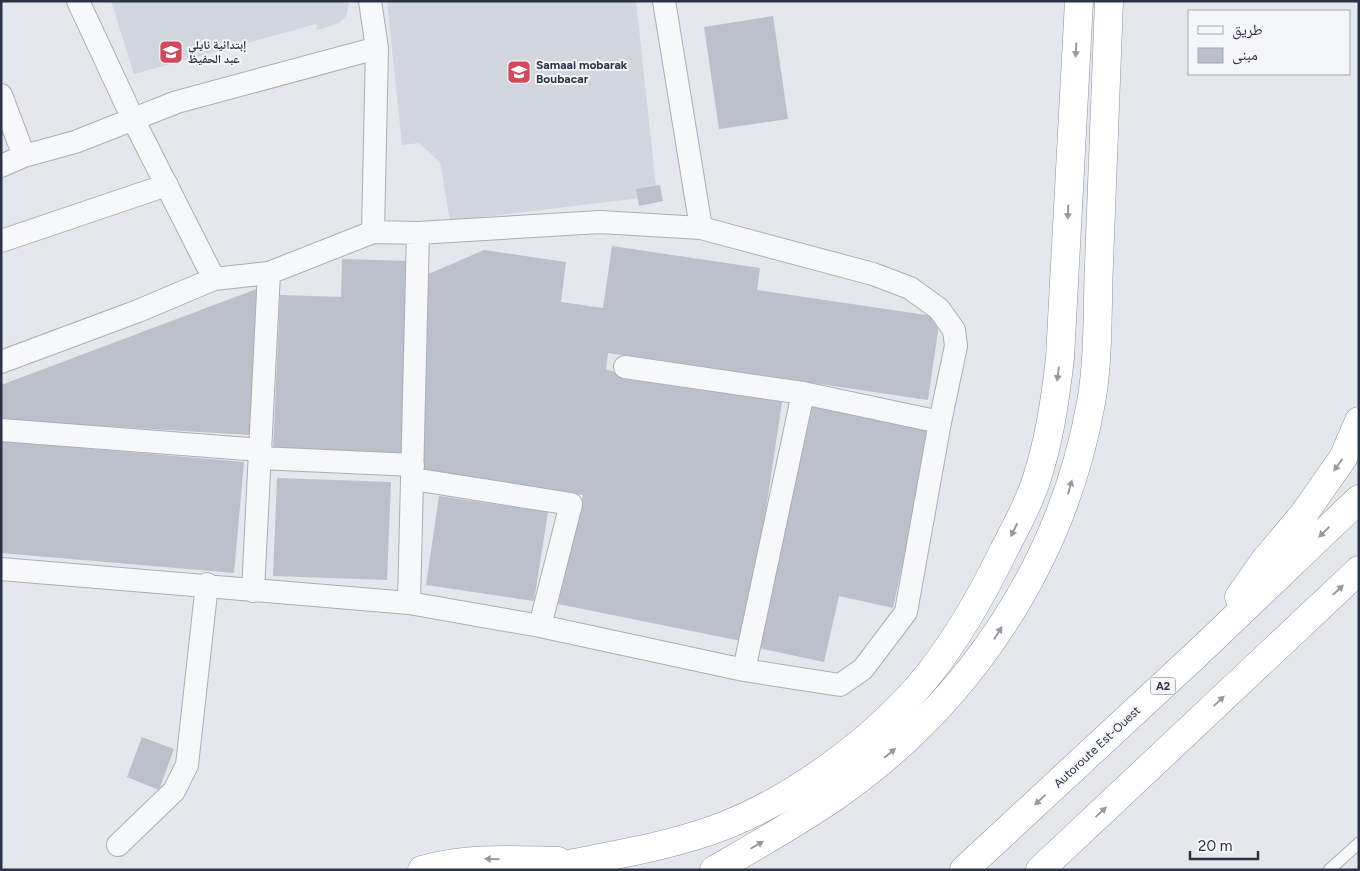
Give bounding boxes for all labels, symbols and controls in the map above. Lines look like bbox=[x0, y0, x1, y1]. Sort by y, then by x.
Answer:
legend bbox=[1188, 10, 1350, 75]
text: طريق bbox=[1232, 21, 1263, 40]
place label: إبتدائية نايلي عبد الحفيظ bbox=[188, 38, 246, 66]
school or university icon: إبتدائية نايلي عبد الحفيظ bbox=[158, 39, 184, 65]
one-way arrow bbox=[1072, 42, 1080, 58]
text: مبنى bbox=[1232, 46, 1258, 65]
place label: Samaai mobarak Boubacar bbox=[536, 58, 628, 86]
school or university icon: Samaai mobarak Boubacar bbox=[506, 59, 532, 85]
one-way arrow bbox=[1063, 204, 1071, 220]
one-way arrow bbox=[1054, 367, 1062, 383]
one-way arrow bbox=[1333, 458, 1343, 472]
one-way arrow bbox=[1066, 480, 1074, 495]
one-way arrow bbox=[1010, 523, 1018, 537]
one-way arrow bbox=[1318, 526, 1330, 538]
one-way arrow bbox=[1331, 584, 1343, 596]
one-way arrow bbox=[994, 626, 1003, 639]
road number: A2 bbox=[1150, 678, 1176, 694]
one-way arrow bbox=[1213, 695, 1225, 707]
street label: Autoroute Est-Ouest bbox=[1051, 703, 1143, 791]
one-way arrow bbox=[884, 748, 897, 759]
one-way arrow bbox=[1034, 794, 1046, 806]
one-way arrow bbox=[1094, 806, 1106, 818]
scale bar bbox=[1190, 828, 1258, 860]
text: 20 m bbox=[1198, 837, 1232, 855]
one-way arrow bbox=[750, 841, 763, 850]
one-way arrow bbox=[484, 855, 500, 863]

